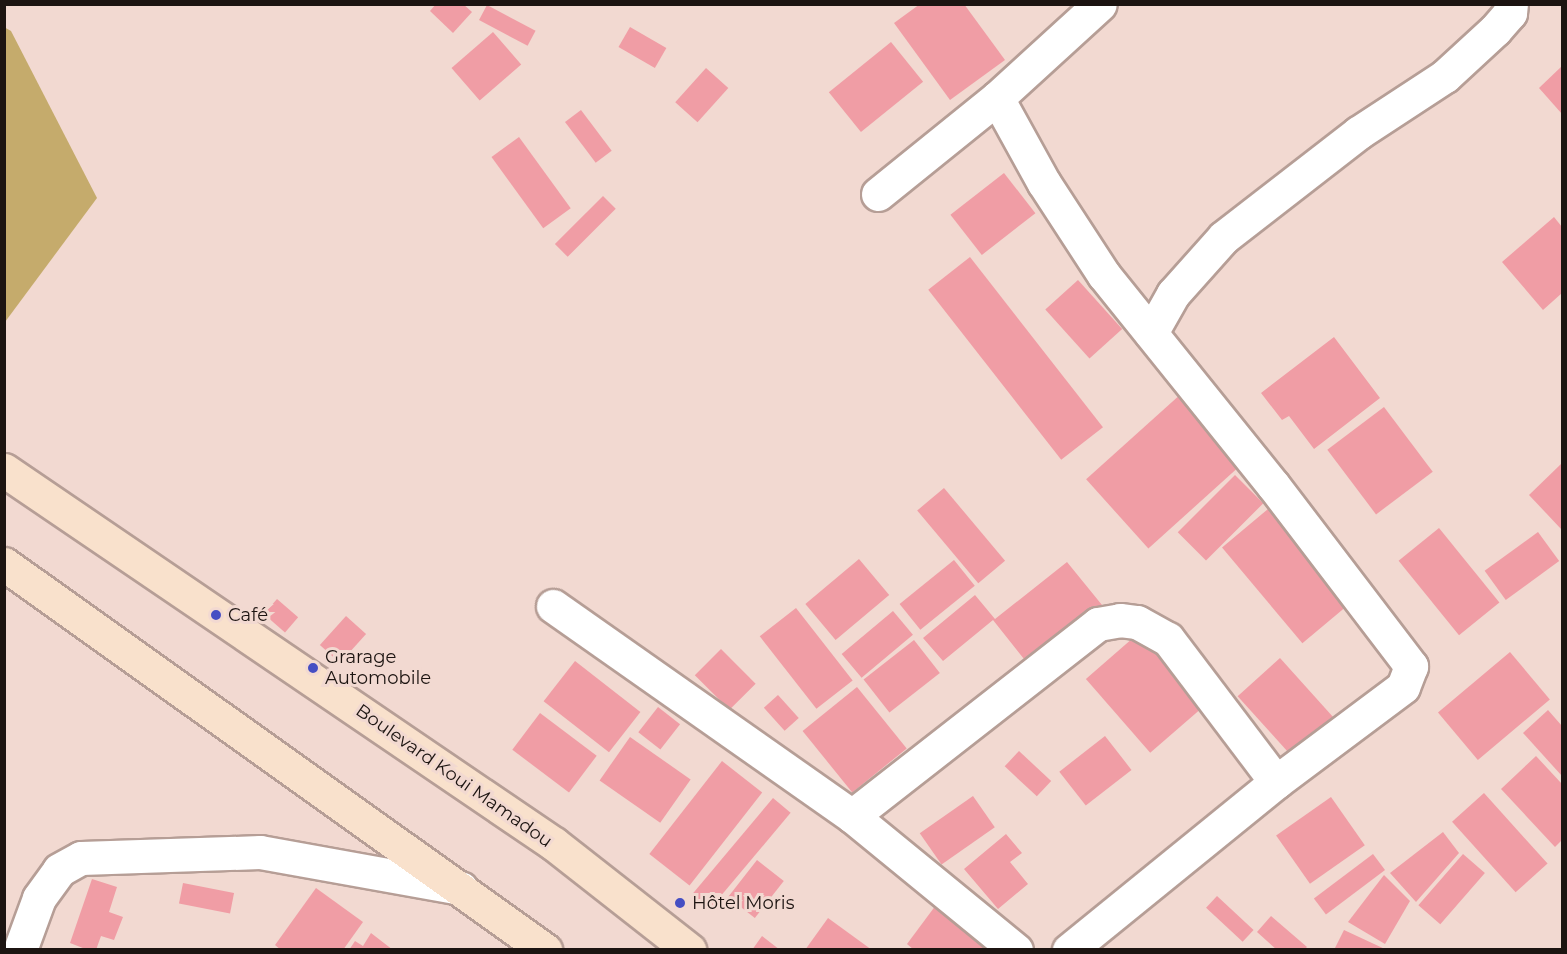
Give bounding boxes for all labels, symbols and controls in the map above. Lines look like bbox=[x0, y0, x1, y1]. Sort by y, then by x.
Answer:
place label: Café bbox=[228, 604, 268, 626]
marker: Café bbox=[209, 608, 223, 622]
place label: Grarage Automobile bbox=[325, 647, 431, 690]
marker: Grarage Automobile bbox=[306, 661, 320, 675]
street label: Boulevard Koui Mamadou bbox=[352, 700, 556, 852]
place label: Hôtel Moris bbox=[692, 892, 794, 914]
marker: Hôtel Moris bbox=[673, 896, 687, 910]

